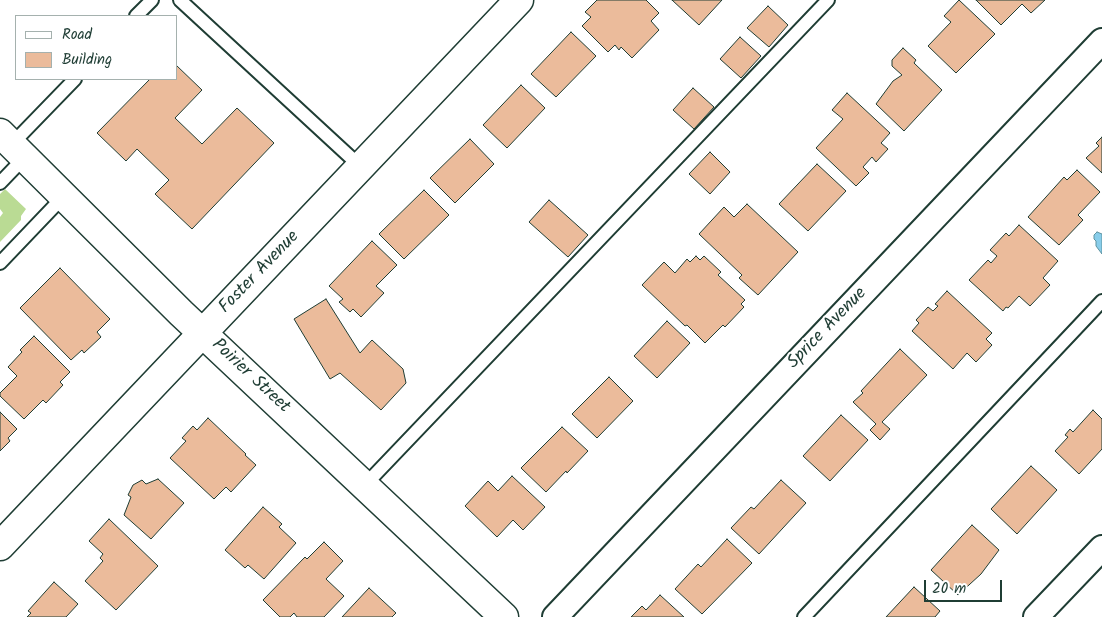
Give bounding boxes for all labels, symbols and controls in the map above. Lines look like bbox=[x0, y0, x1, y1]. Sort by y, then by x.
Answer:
legend bbox=[15, 15, 178, 80]
text: Road bbox=[62, 23, 92, 47]
text: Building bbox=[62, 48, 112, 72]
street label: Foster Avenue bbox=[215, 227, 305, 319]
street label: Sprice Avenue bbox=[784, 284, 872, 374]
street label: Poirier Street bbox=[206, 335, 294, 419]
scale bar bbox=[927, 570, 1004, 602]
text: 20 m bbox=[932, 577, 966, 601]

